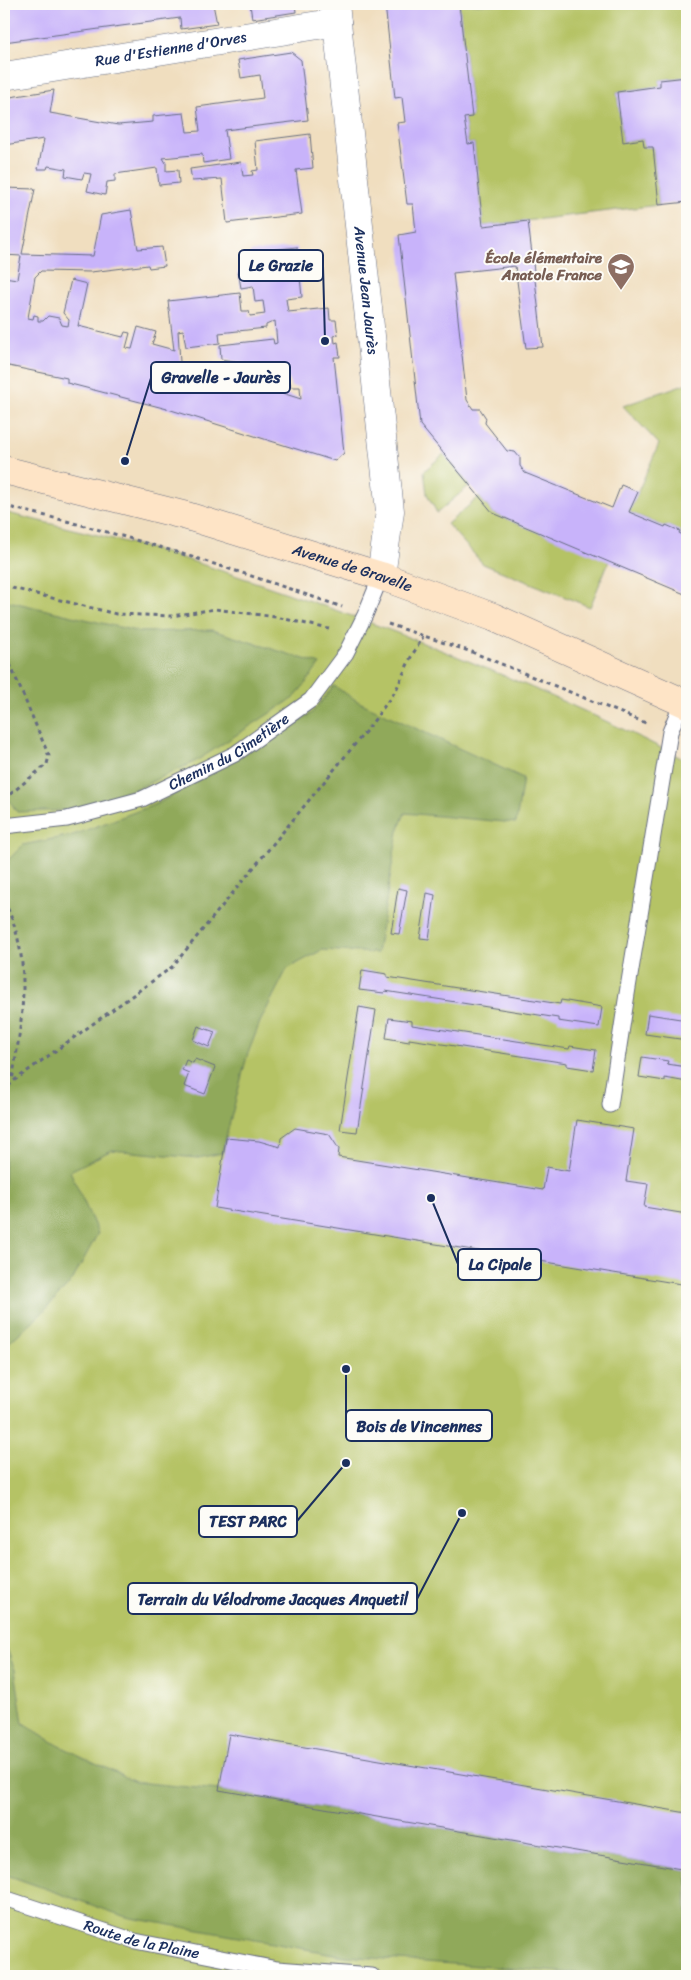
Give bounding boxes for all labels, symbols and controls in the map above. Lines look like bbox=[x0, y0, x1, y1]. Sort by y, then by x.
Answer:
street label: Rue d'Estienne d'Orves bbox=[93, 24, 249, 74]
street label: Avenue Jean Jaurès bbox=[346, 224, 386, 357]
place label: École élémentaire Anatole France bbox=[485, 245, 603, 288]
callout: Le Grazie bbox=[239, 250, 323, 281]
text: Le Grazie bbox=[249, 251, 314, 280]
school or university icon: École élémentaire Anatole France bbox=[606, 252, 636, 291]
callout: Gravelle - Jaurès bbox=[151, 362, 290, 393]
text: Gravelle - Jaurès bbox=[160, 363, 281, 392]
street label: Avenue de Gravelle bbox=[288, 536, 416, 600]
street label: Chemin du Cimetière bbox=[164, 706, 295, 797]
callout: La Cipale bbox=[458, 1249, 541, 1280]
text: La Cipale bbox=[468, 1250, 532, 1279]
callout: Bois de Vincennes bbox=[346, 1410, 492, 1441]
text: Bois de Vincennes bbox=[356, 1412, 482, 1441]
callout: TEST PARC bbox=[199, 1506, 297, 1537]
text: TEST PARC bbox=[209, 1507, 287, 1536]
callout: Terrain du Vélodrome Jacques Anquetil bbox=[128, 1583, 417, 1614]
text: Terrain du Vélodrome Jacques Anquetil bbox=[138, 1585, 410, 1614]
street label: Route de la Plaine bbox=[80, 1912, 202, 1966]

